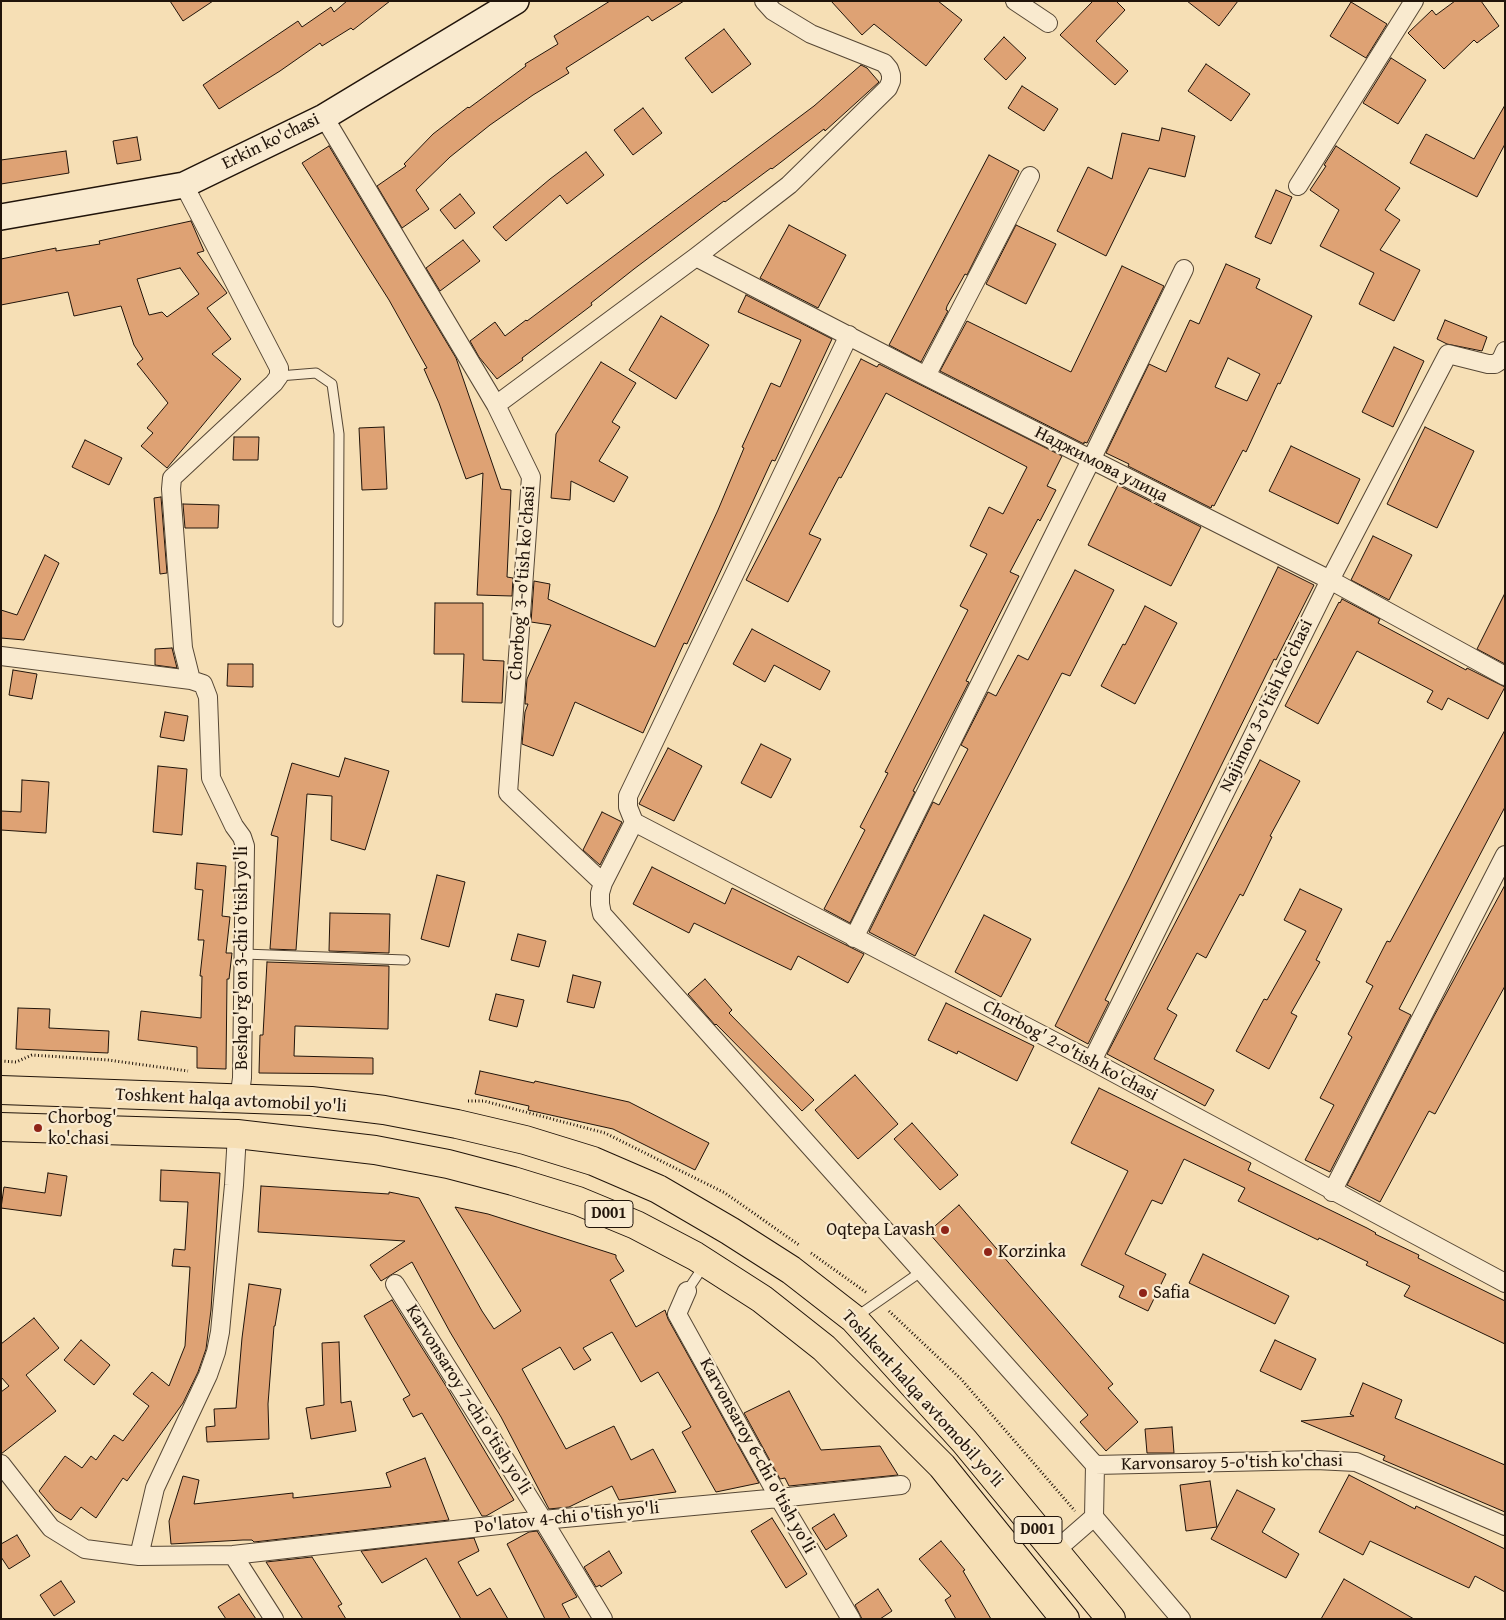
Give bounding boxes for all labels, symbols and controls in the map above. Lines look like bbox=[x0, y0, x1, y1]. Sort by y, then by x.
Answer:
street label: Erkin ko'chasi bbox=[219, 109, 323, 175]
street label: Наджимова улица bbox=[1031, 422, 1171, 508]
street label: Chorbog' 3-o'tish ko'chasi bbox=[505, 485, 541, 681]
street label: Najimov 3-o'tish ko'chasi bbox=[1216, 616, 1318, 796]
street label: Beshqo'rg'on 3-chi o'tish yo'li bbox=[231, 846, 253, 1070]
street label: Chorbog' 2-o'tish ko'chasi bbox=[979, 996, 1161, 1106]
street label: Toshkent halqa avtomobil yo'li bbox=[115, 1084, 347, 1118]
place label: Chorbog' ko'chasi bbox=[48, 1107, 117, 1150]
marker: Chorbog' ko'chasi bbox=[32, 1122, 44, 1134]
road number: D001 bbox=[585, 1200, 633, 1228]
place label: Oqtepa Lavash bbox=[826, 1219, 935, 1241]
marker: Oqtepa Lavash bbox=[939, 1224, 951, 1236]
place label: Korzinka bbox=[998, 1241, 1066, 1263]
marker: Korzinka bbox=[982, 1246, 994, 1258]
place label: Safia bbox=[1153, 1282, 1190, 1304]
marker: Safia bbox=[1137, 1287, 1149, 1299]
street label: Karvonsaroy 7-chi o'tish yo'li bbox=[401, 1301, 535, 1499]
street label: Toshkent halqa avtomobil yo'li bbox=[836, 1306, 1008, 1492]
street label: Karvonsaroy 6-chi o'tish yo'li bbox=[694, 1355, 820, 1557]
street label: Karvonsaroy 5-o'tish ko'chasi bbox=[1121, 1450, 1343, 1476]
street label: Po'latov 4-chi o'tish yo'li bbox=[473, 1498, 661, 1538]
road number: D001 bbox=[1014, 1516, 1062, 1544]

